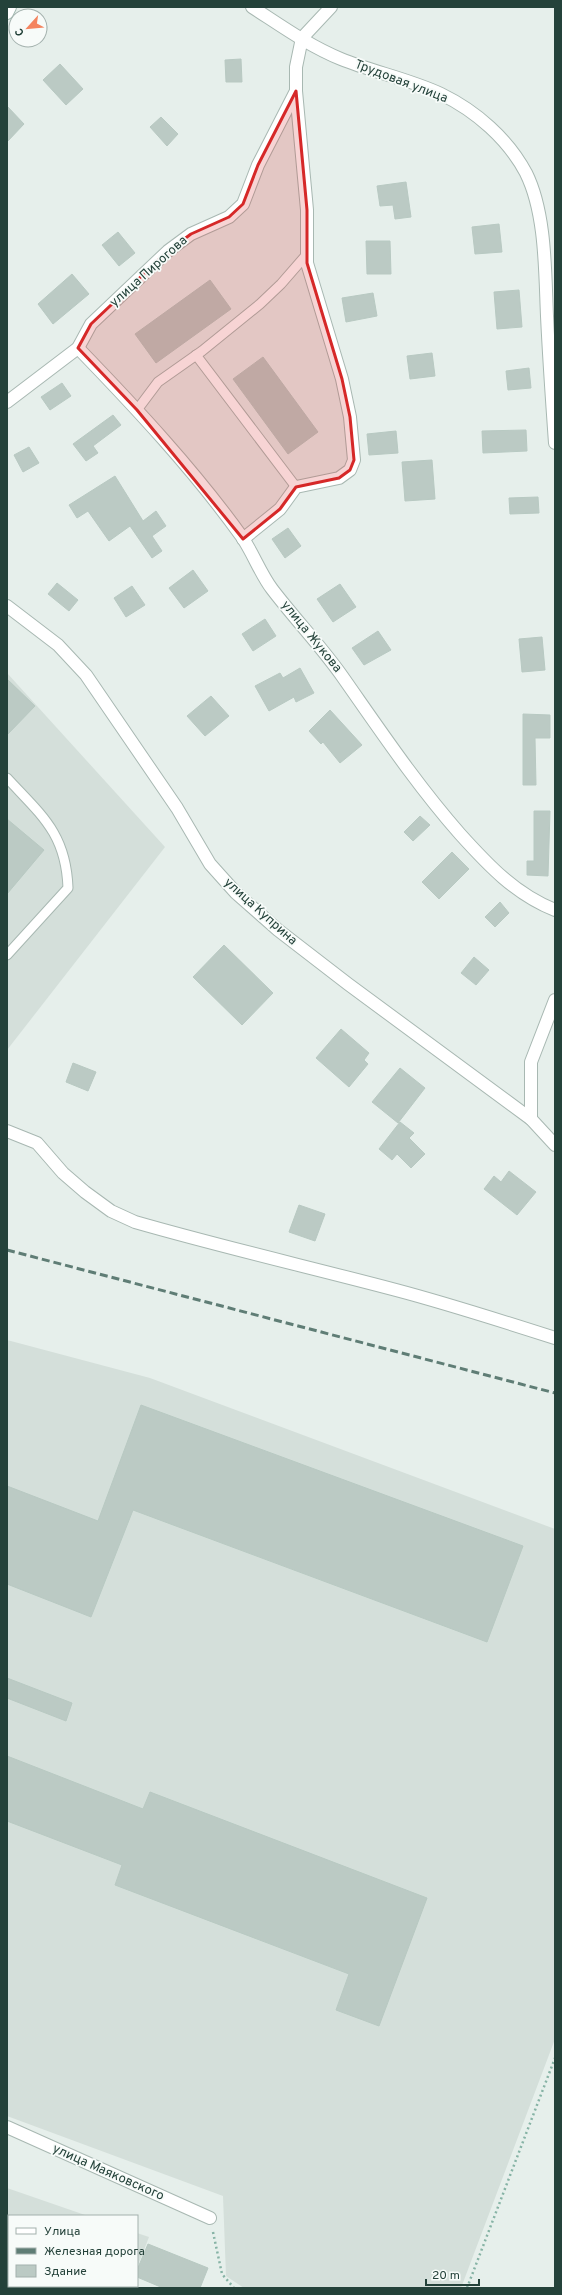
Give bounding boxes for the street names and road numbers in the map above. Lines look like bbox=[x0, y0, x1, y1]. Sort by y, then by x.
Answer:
street label: Трудовая улица bbox=[352, 57, 450, 107]
street label: улица Пирогова bbox=[107, 233, 191, 311]
street label: улица Жукова bbox=[277, 598, 345, 676]
street label: улица Куприна bbox=[220, 875, 300, 949]
street label: улица Маяковского bbox=[50, 2141, 166, 2205]

